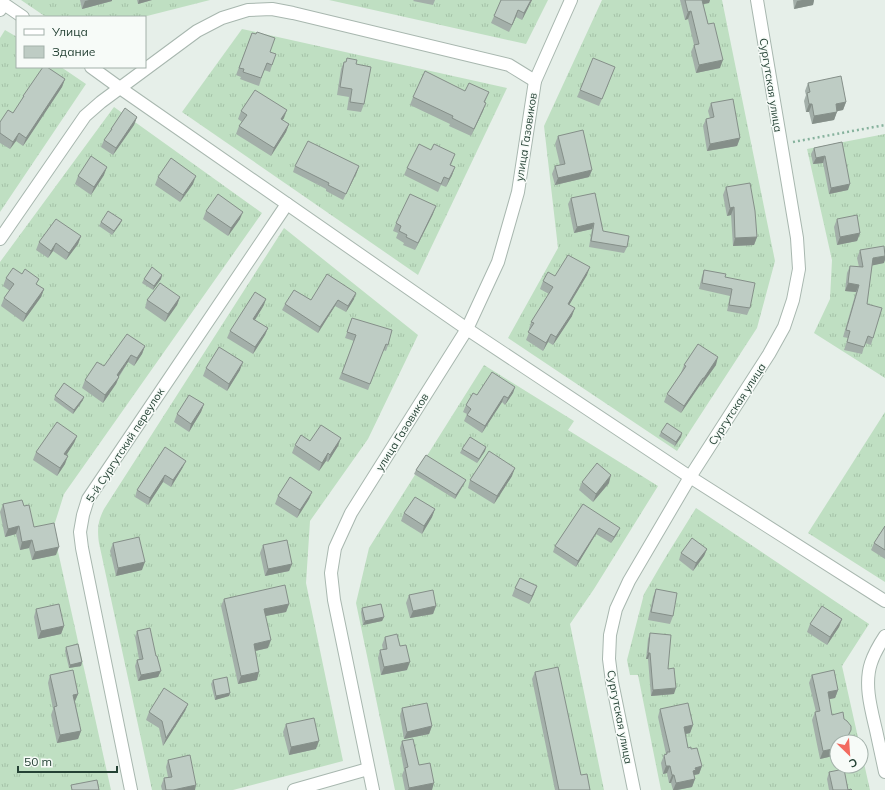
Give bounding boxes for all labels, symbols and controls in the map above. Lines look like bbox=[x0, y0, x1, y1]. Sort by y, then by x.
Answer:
legend bbox=[16, 16, 146, 68]
text: Улица bbox=[51, 24, 88, 39]
street label: Сургутская улица bbox=[757, 37, 785, 133]
text: Здание bbox=[52, 44, 96, 59]
street label: улица Газовиков bbox=[512, 92, 540, 182]
street label: Сургутская улица bbox=[705, 360, 769, 448]
street label: 5-й Сургутский переулок bbox=[83, 385, 167, 505]
street label: улица Газовиков bbox=[372, 390, 432, 474]
street label: Сургутская улица bbox=[604, 669, 636, 765]
north arrow bbox=[829, 734, 869, 774]
scale bar bbox=[18, 748, 117, 774]
text: 50 m bbox=[24, 754, 52, 769]
text: С bbox=[846, 755, 860, 771]

